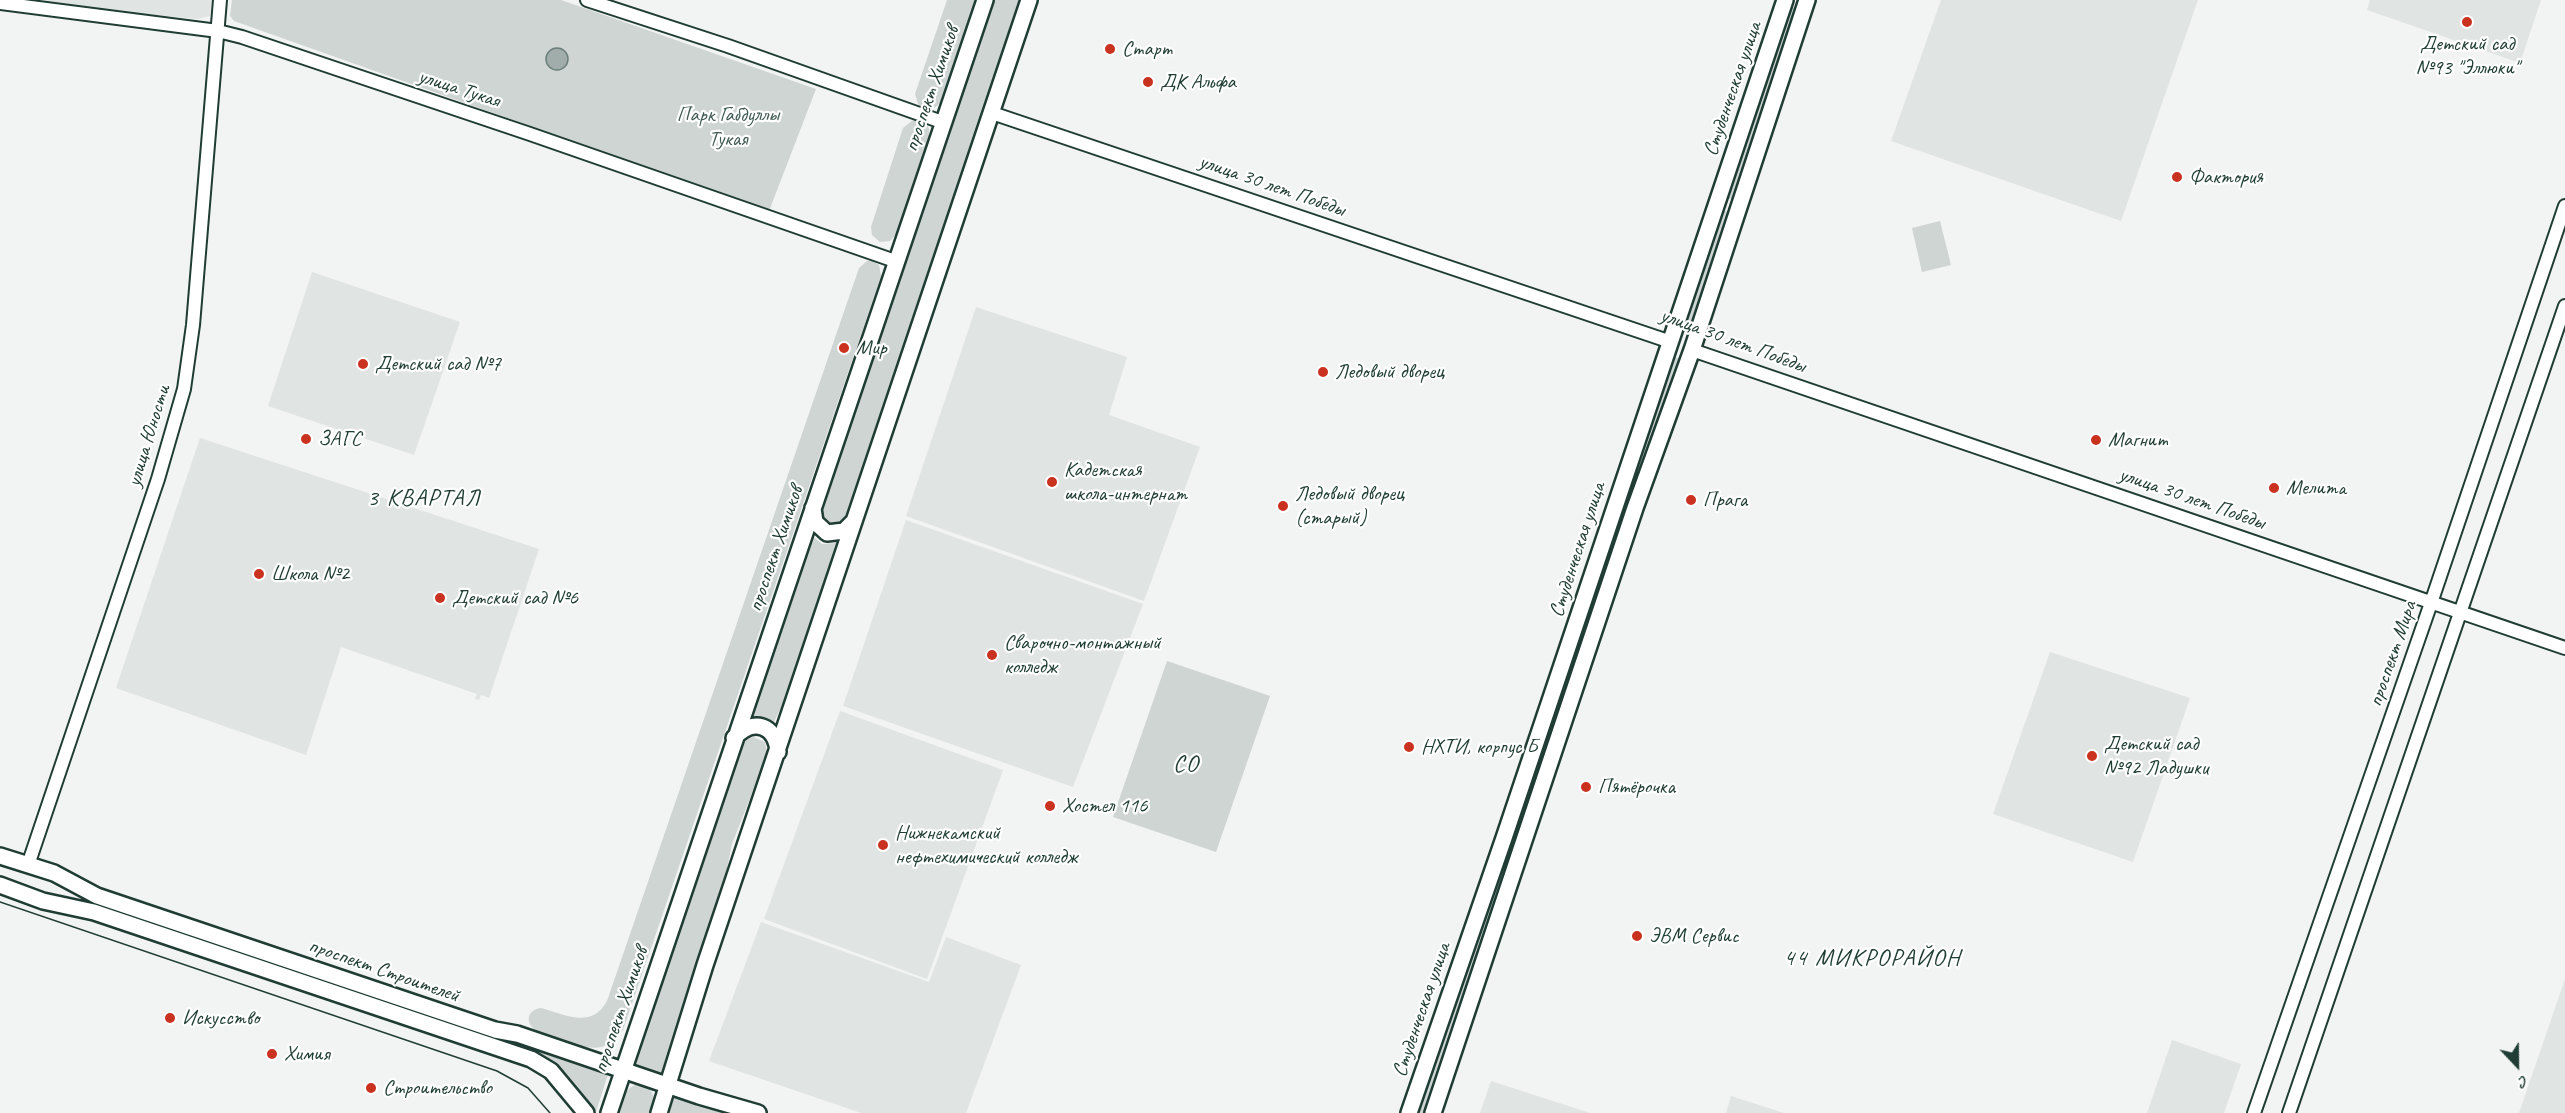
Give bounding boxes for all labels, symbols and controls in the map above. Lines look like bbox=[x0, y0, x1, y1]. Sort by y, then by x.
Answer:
marker: Детский сад №93 "Эллюки" bbox=[2460, 15, 2474, 29]
street label: Студенческая улица bbox=[1698, 19, 1768, 159]
street label: проспект Химиков bbox=[899, 23, 965, 155]
place label: Детский сад №93 "Эллюки" bbox=[2415, 31, 2519, 81]
place label: Старт bbox=[1122, 36, 1172, 62]
marker: Старт bbox=[1103, 42, 1117, 56]
street label: улица Тукая bbox=[415, 64, 503, 114]
place label: ДК Альфа bbox=[1160, 69, 1236, 95]
marker: ДК Альфа bbox=[1141, 75, 1155, 89]
park label: Парк Габдуллы Тукая bbox=[677, 102, 779, 152]
street label: улица 30 лет Победы bbox=[1196, 149, 1348, 223]
place label: Фактория bbox=[2189, 164, 2263, 190]
marker: Фактория bbox=[2170, 170, 2184, 184]
street label: улица 30 лет Победы bbox=[1657, 303, 1809, 379]
place label: Мир bbox=[856, 335, 887, 361]
marker: Мир bbox=[837, 341, 851, 355]
place label: Детский сад №7 bbox=[375, 351, 501, 377]
marker: Детский сад №7 bbox=[356, 357, 370, 371]
place label: Ледовый дворец bbox=[1335, 359, 1444, 385]
marker: Ледовый дворец bbox=[1316, 365, 1330, 379]
street label: улица Юности bbox=[122, 382, 176, 490]
place label: ЗАГС bbox=[318, 426, 361, 452]
place label: Магнит bbox=[2108, 427, 2168, 453]
marker: ЗАГС bbox=[299, 432, 313, 446]
marker: Магнит bbox=[2089, 433, 2103, 447]
place label: Кадетская школа-интернат bbox=[1064, 457, 1187, 507]
street label: улица 30 лет Победы bbox=[2116, 462, 2268, 536]
marker: Кадетская школа-интернат bbox=[1045, 475, 1059, 489]
place label: Мелита bbox=[2286, 475, 2346, 501]
street label: Студенческая улица bbox=[1544, 479, 1612, 621]
place label: Ледовый дворец (старый) bbox=[1295, 481, 1404, 531]
marker: Мелита bbox=[2267, 481, 2281, 495]
street label: проспект Химиков bbox=[743, 483, 809, 615]
district label: 3 КВАРТАЛ bbox=[367, 485, 481, 513]
place label: Прага bbox=[1703, 487, 1747, 513]
marker: Прага bbox=[1684, 493, 1698, 507]
marker: Ледовый дворец (старый) bbox=[1276, 499, 1290, 513]
place label: Школа №2 bbox=[271, 561, 349, 587]
marker: Школа №2 bbox=[252, 567, 266, 581]
place label: Детский сад №6 bbox=[452, 585, 578, 611]
marker: Детский сад №6 bbox=[433, 591, 447, 605]
street label: проспект Мира bbox=[2363, 598, 2423, 710]
place label: Сварочно-монтажный колледж bbox=[1004, 630, 1161, 680]
marker: Сварочно-монтажный колледж bbox=[985, 648, 999, 662]
place label: Детский сад №92 Ладушки bbox=[2104, 731, 2208, 781]
place label: НХТИ, корпус Б bbox=[1421, 734, 1537, 760]
marker: НХТИ, корпус Б bbox=[1402, 740, 1416, 754]
marker: Детский сад №92 Ладушки bbox=[2085, 749, 2099, 763]
district label: СО bbox=[1173, 751, 1199, 779]
place label: Пятёрочка bbox=[1598, 774, 1675, 800]
marker: Пятёрочка bbox=[1579, 780, 1593, 794]
place label: Хостел 116 bbox=[1062, 793, 1148, 819]
marker: Хостел 116 bbox=[1043, 799, 1057, 813]
place label: Нижнекамский нефтехимический колледж bbox=[895, 820, 1077, 870]
marker: Нижнекамский нефтехимический колледж bbox=[876, 838, 890, 852]
place label: ЭВМ Сервис bbox=[1649, 923, 1739, 949]
marker: ЭВМ Сервис bbox=[1630, 929, 1644, 943]
street label: проспект Строителей bbox=[305, 933, 463, 1009]
street label: Студенческая улица bbox=[1387, 940, 1457, 1080]
street label: проспект Химиков bbox=[588, 944, 654, 1076]
district label: 44 МИКРОРАЙОН bbox=[1783, 945, 1961, 973]
place label: Искусство bbox=[182, 1005, 259, 1031]
marker: Искусство bbox=[163, 1011, 177, 1025]
north arrow bbox=[2487, 1035, 2547, 1095]
place label: Химия bbox=[284, 1041, 330, 1067]
marker: Химия bbox=[265, 1047, 279, 1061]
text: С bbox=[2516, 1071, 2531, 1092]
place label: Строительство bbox=[383, 1075, 492, 1101]
marker: Строительство bbox=[364, 1081, 378, 1095]

